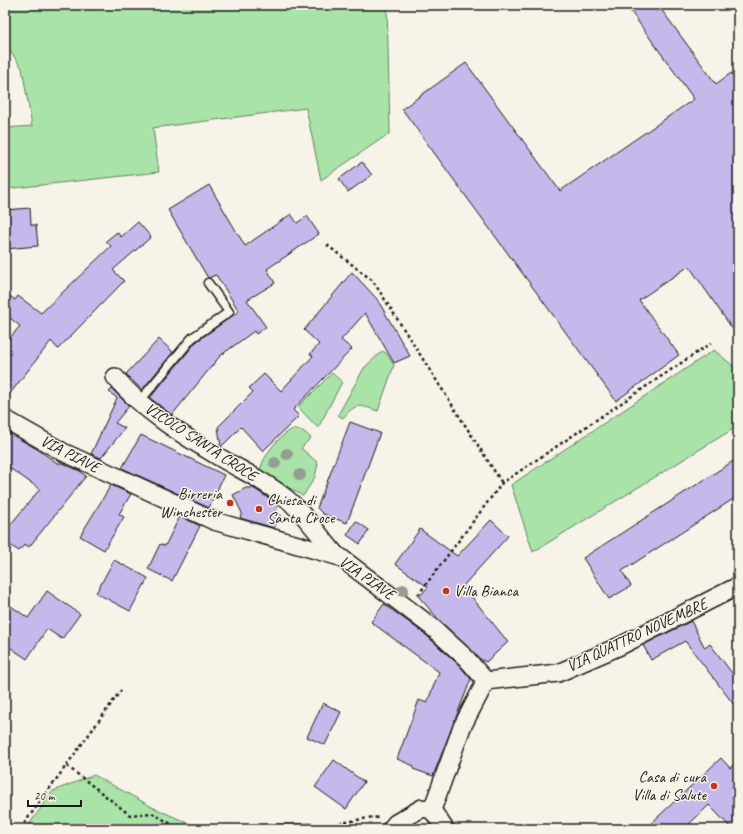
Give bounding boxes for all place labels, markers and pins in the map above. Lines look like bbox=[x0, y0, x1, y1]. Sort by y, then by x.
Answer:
place label: Birreria Winchester bbox=[160, 484, 223, 522]
place label: Chiesa di Santa Croce bbox=[267, 490, 336, 528]
marker: Birreria Winchester bbox=[225, 498, 235, 508]
marker: Chiesa di Santa Croce bbox=[254, 504, 264, 514]
place label: Villa Bianca bbox=[454, 581, 520, 601]
marker: Villa Bianca bbox=[441, 586, 451, 596]
place label: Casa di cura Villa di Salute bbox=[633, 767, 708, 805]
marker: Casa di cura Villa di Salute bbox=[709, 781, 719, 791]

